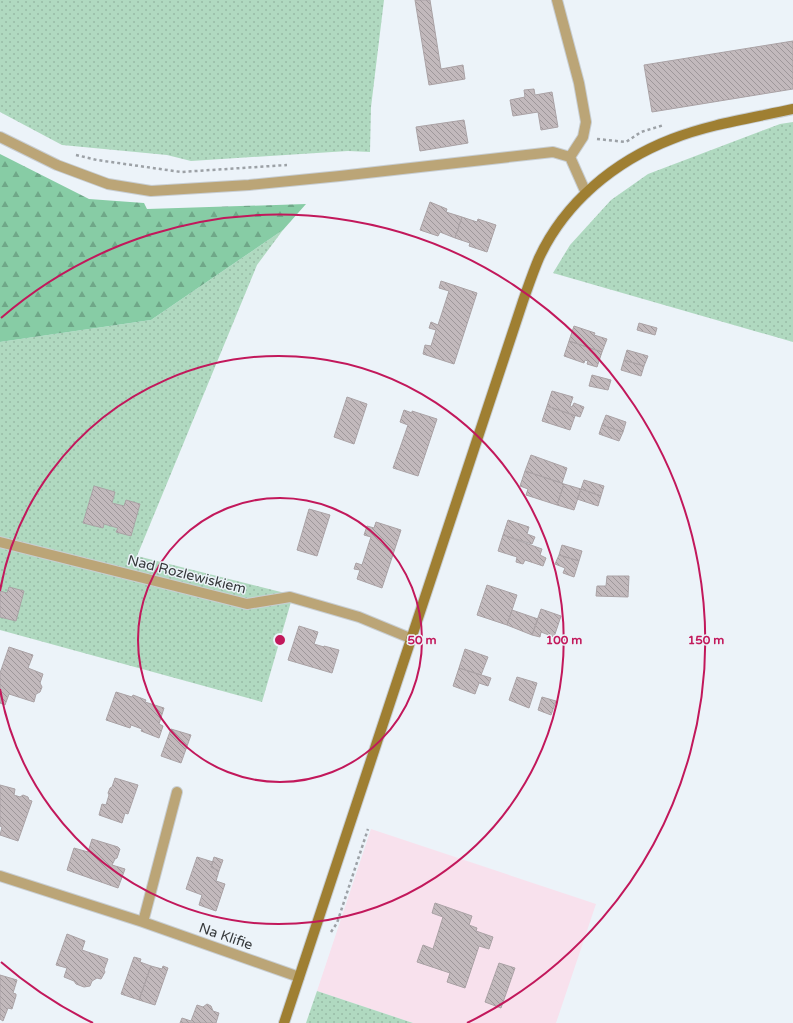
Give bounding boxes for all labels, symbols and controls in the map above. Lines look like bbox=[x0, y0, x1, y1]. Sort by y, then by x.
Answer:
street label: Nad Rozlewiskiem bbox=[126, 552, 248, 597]
centre of rings bbox=[273, 633, 287, 647]
text: 50 m bbox=[407, 633, 437, 647]
text: 100 m bbox=[546, 633, 582, 647]
text: 150 m bbox=[688, 633, 724, 647]
street label: Na Klifie bbox=[197, 919, 255, 954]

